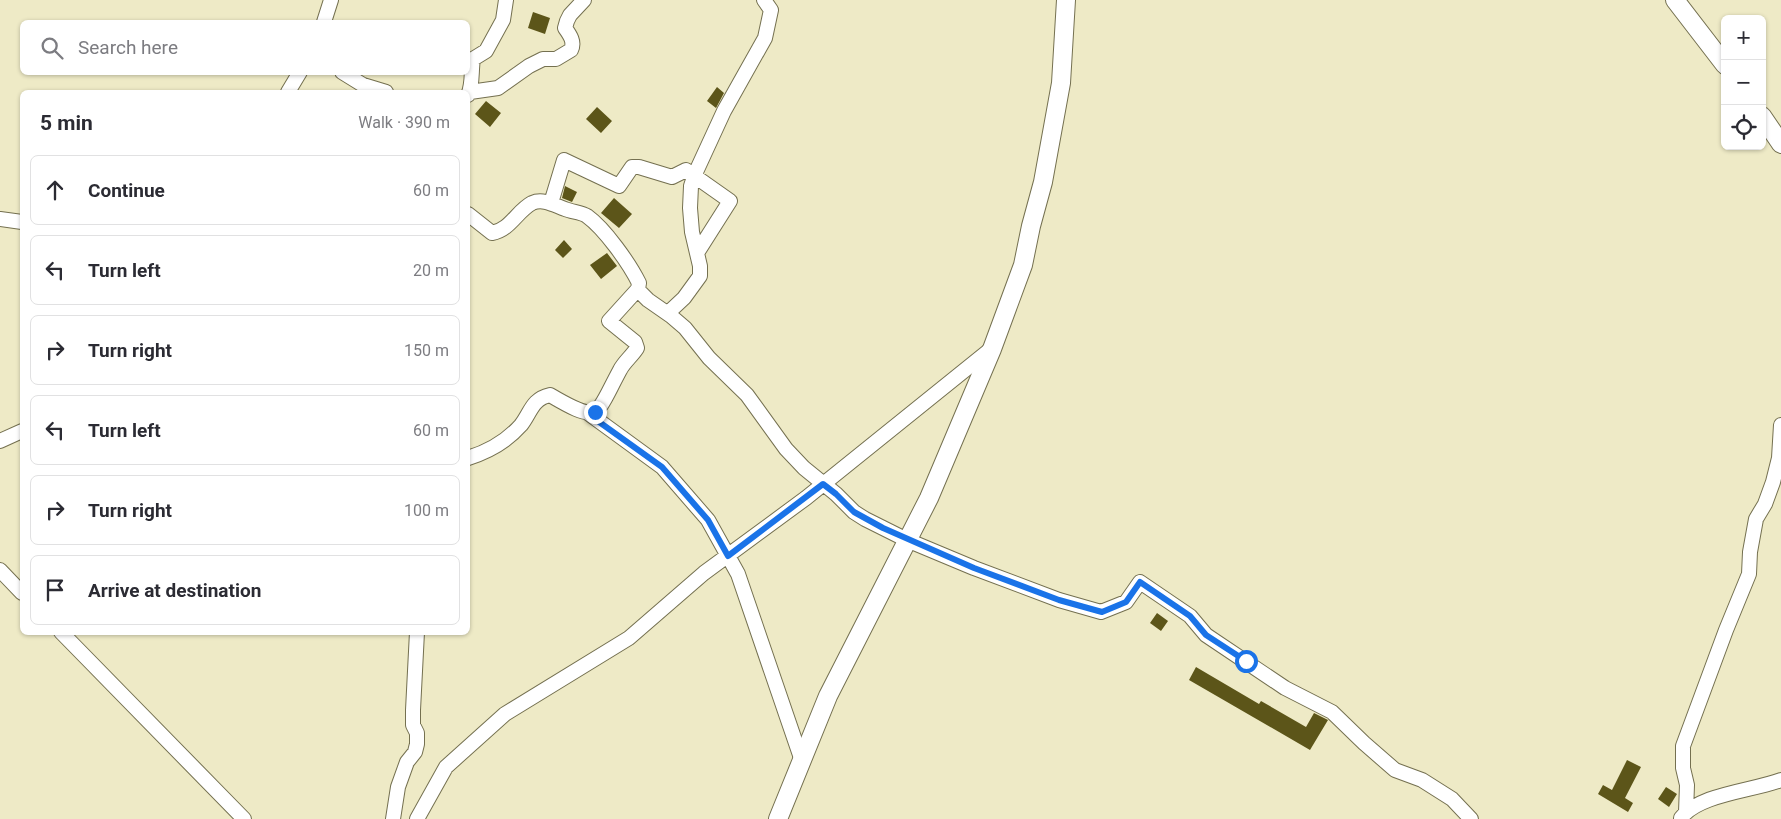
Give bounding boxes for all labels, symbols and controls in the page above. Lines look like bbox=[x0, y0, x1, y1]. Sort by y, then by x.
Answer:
map controls bbox=[1721, 15, 1766, 150]
button: + bbox=[1721, 15, 1766, 60]
search box bbox=[20, 20, 470, 75]
icon: search bbox=[38, 34, 66, 62]
text: Search here bbox=[78, 36, 178, 59]
button: − bbox=[1721, 60, 1766, 105]
button: locate bbox=[1721, 105, 1766, 150]
text: 5 min bbox=[40, 111, 93, 135]
text: Walk · 390 m bbox=[358, 113, 450, 132]
icon: ahead bbox=[41, 176, 69, 204]
text: Continue bbox=[88, 179, 165, 202]
text: 60 m bbox=[413, 181, 449, 200]
icon: left bbox=[41, 256, 69, 284]
text: Turn left bbox=[88, 259, 161, 282]
text: 20 m bbox=[413, 261, 449, 280]
icon: right bbox=[41, 336, 69, 364]
text: Turn right bbox=[88, 339, 172, 362]
text: 150 m bbox=[404, 341, 449, 360]
route end bbox=[584, 401, 607, 424]
icon: left bbox=[41, 416, 69, 444]
text: Turn left bbox=[88, 419, 161, 442]
text: 60 m bbox=[413, 421, 449, 440]
icon: right bbox=[41, 496, 69, 524]
text: Turn right bbox=[88, 499, 172, 522]
text: 100 m bbox=[404, 501, 449, 520]
icon: arrive bbox=[41, 576, 69, 604]
text: Arrive at destination bbox=[88, 579, 261, 602]
route start bbox=[1235, 650, 1258, 673]

